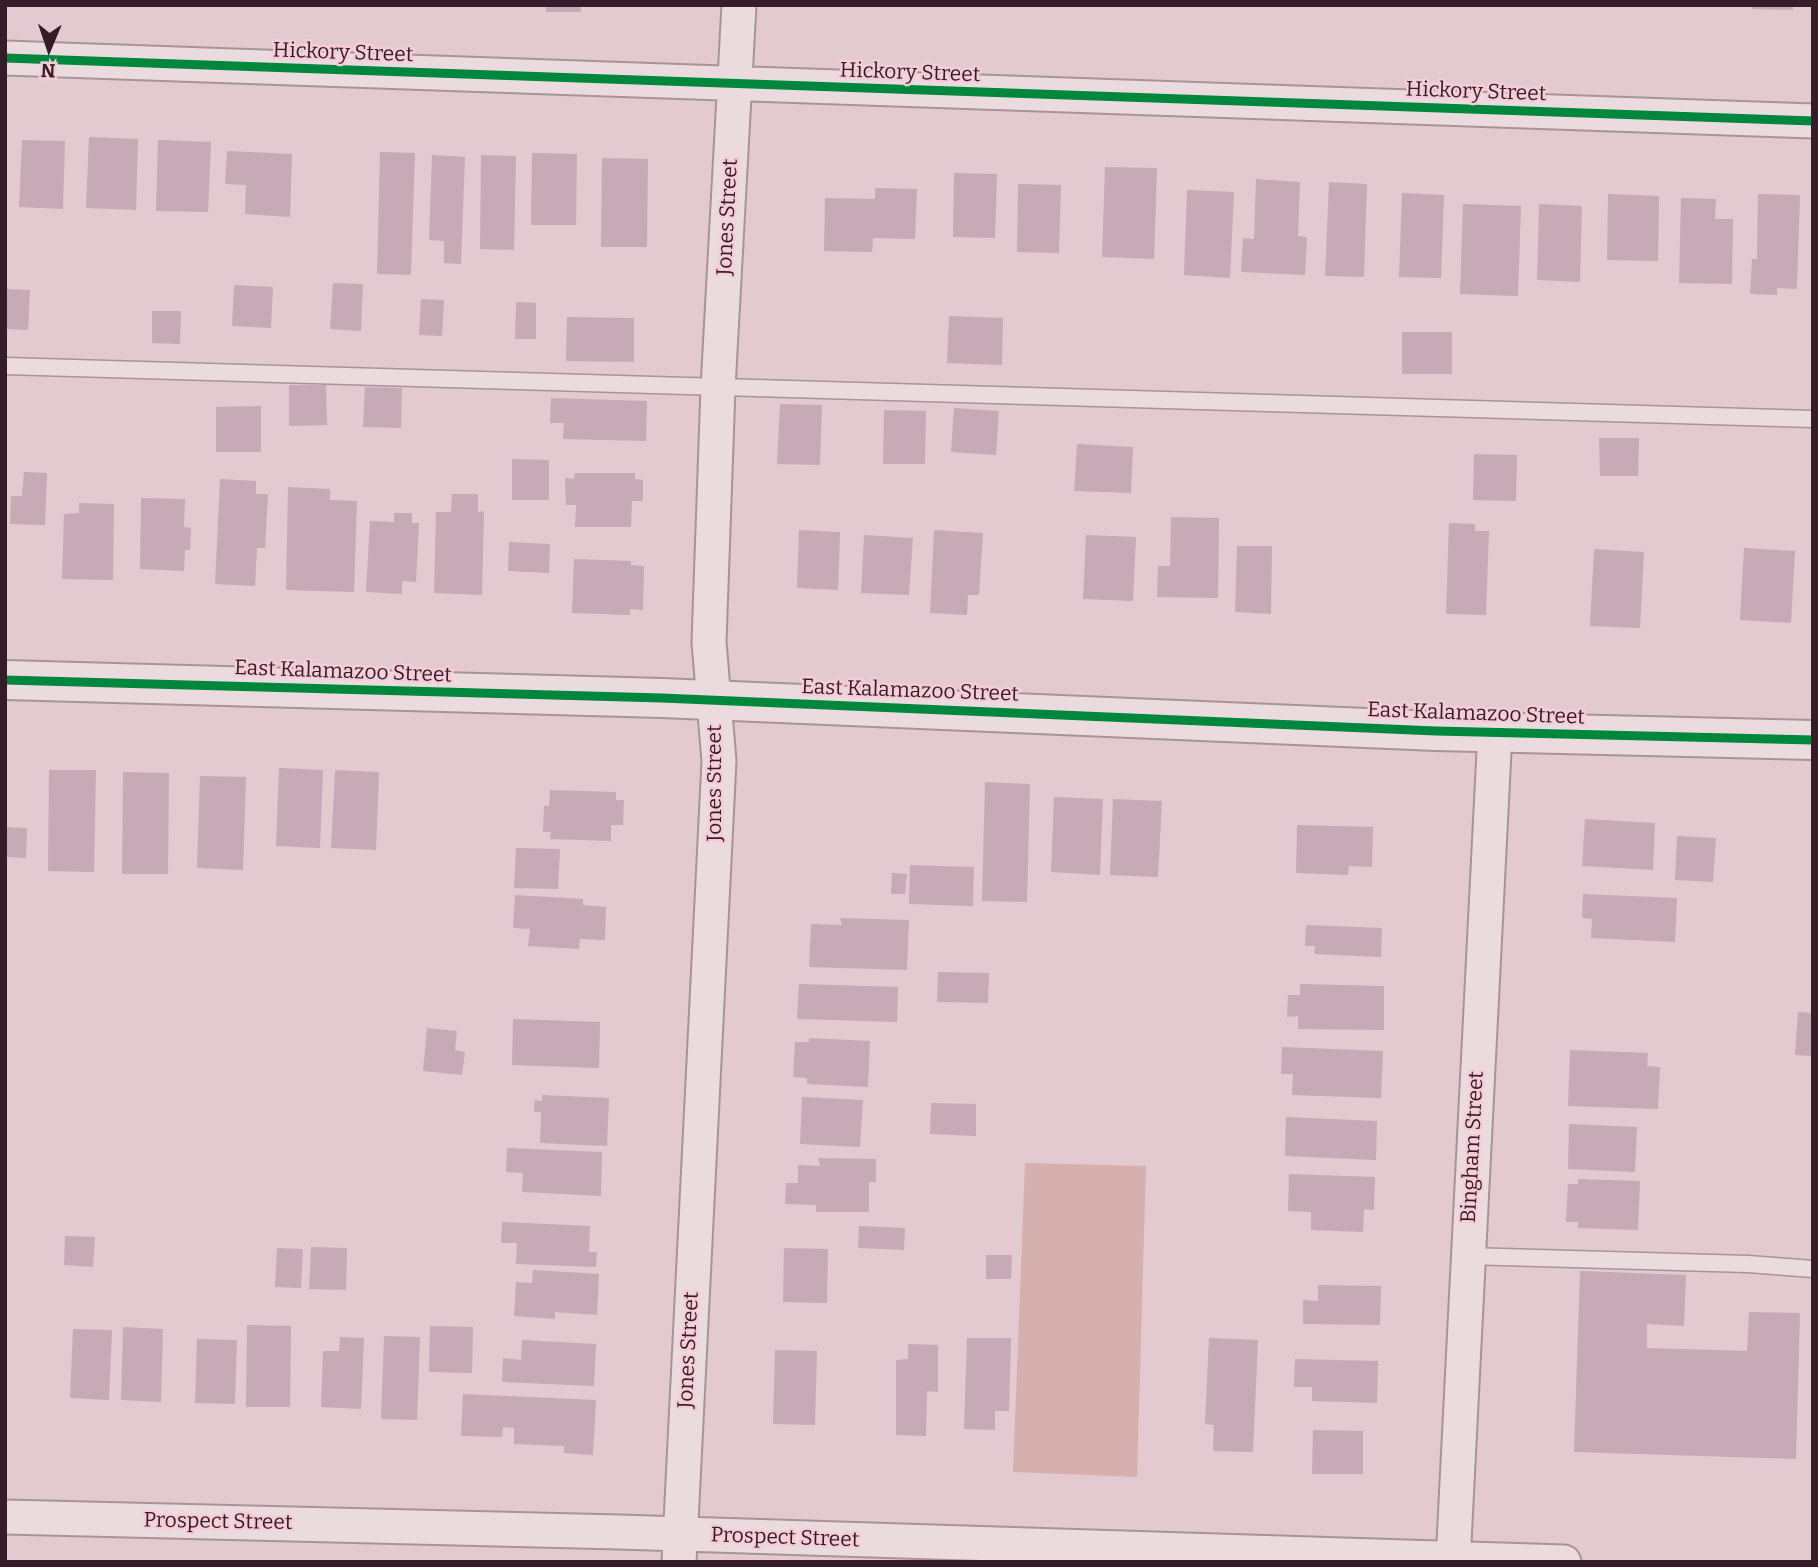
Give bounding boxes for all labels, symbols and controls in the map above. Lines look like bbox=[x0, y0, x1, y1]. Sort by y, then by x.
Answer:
north arrow bbox=[14, 14, 84, 84]
street label: Hickory Street bbox=[272, 38, 414, 68]
street label: Hickory Street bbox=[839, 58, 981, 88]
text: N bbox=[41, 59, 56, 82]
street label: Hickory Street bbox=[1405, 77, 1547, 107]
street label: Jones Street bbox=[712, 158, 744, 276]
street label: East Kalamazoo Street bbox=[234, 656, 452, 688]
street label: East Kalamazoo Street bbox=[801, 675, 1019, 707]
street label: East Kalamazoo Street bbox=[1367, 698, 1585, 730]
street label: Jones Street bbox=[702, 724, 728, 842]
street label: Bingham Street bbox=[1456, 1070, 1490, 1224]
street label: Jones Street bbox=[673, 1291, 705, 1409]
street label: Prospect Street bbox=[143, 1508, 293, 1536]
street label: Prospect Street bbox=[710, 1523, 860, 1553]

